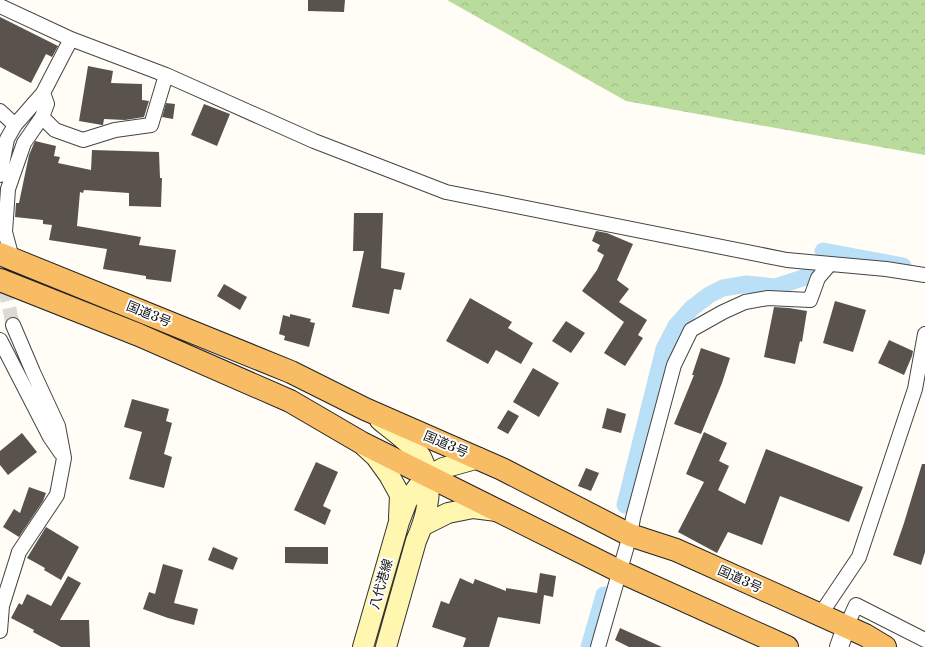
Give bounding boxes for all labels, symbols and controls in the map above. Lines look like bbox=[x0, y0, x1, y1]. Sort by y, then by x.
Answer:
street label: 国道3号 bbox=[124, 297, 174, 331]
street label: 国道3号 bbox=[421, 427, 471, 461]
street label: 八代港線 bbox=[366, 557, 396, 611]
street label: 国道3号 bbox=[715, 562, 765, 596]

